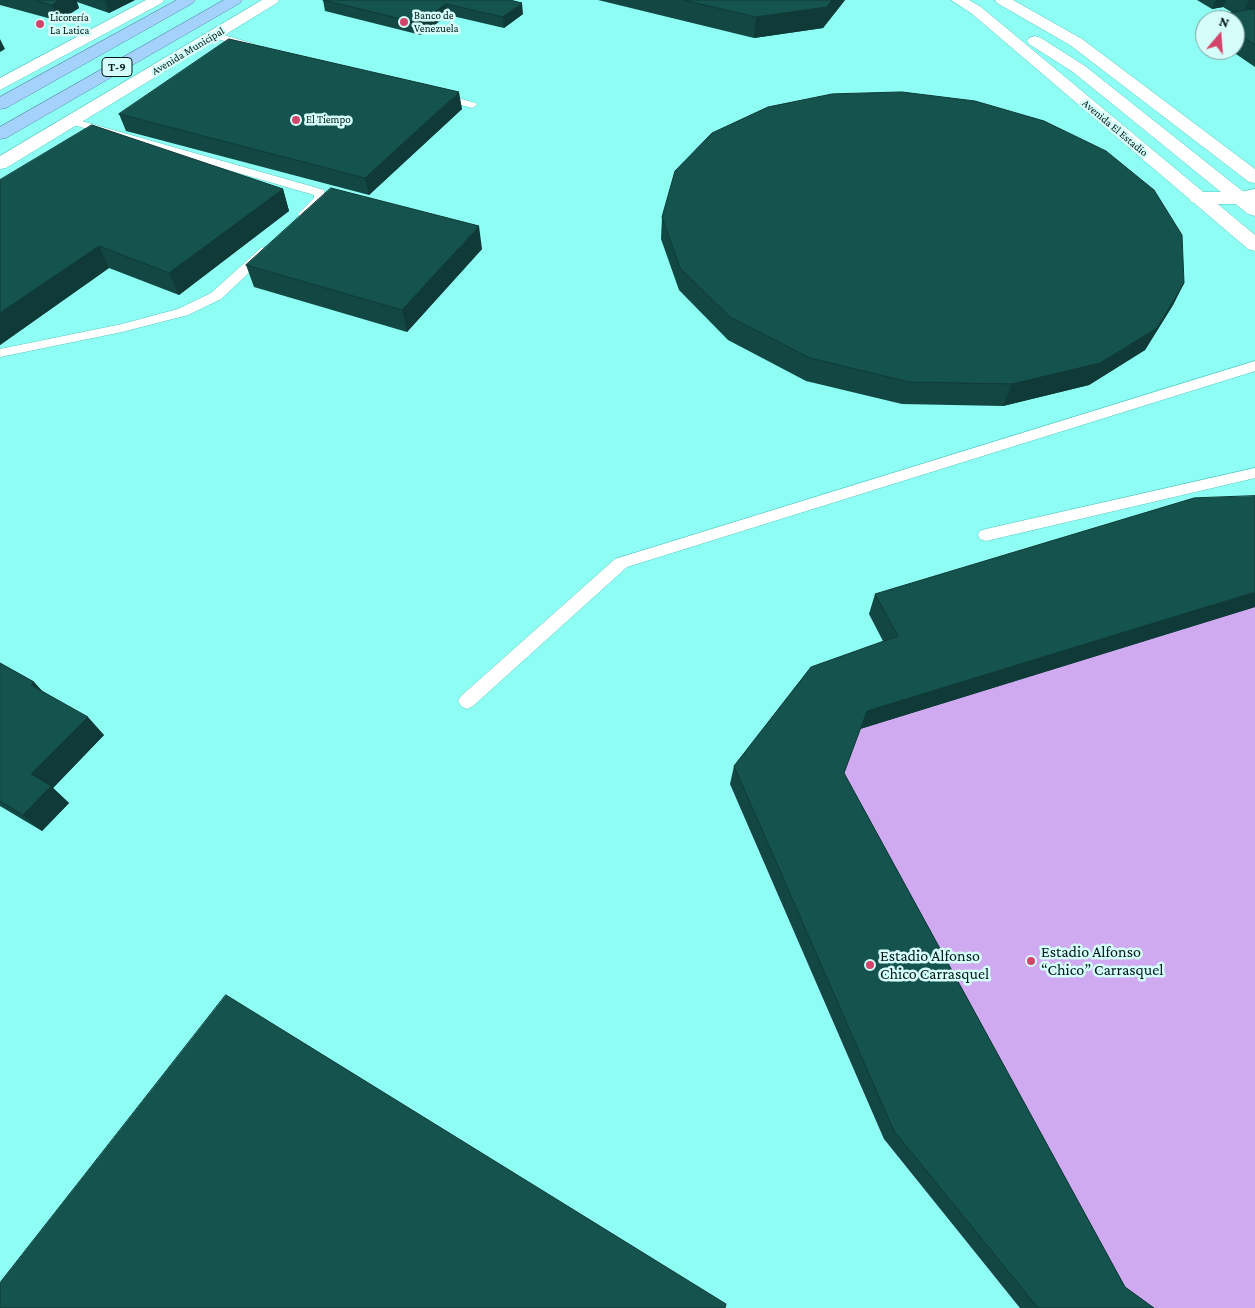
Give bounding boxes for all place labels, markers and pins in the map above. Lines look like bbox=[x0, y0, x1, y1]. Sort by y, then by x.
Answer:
place label: Banco de Venezuela bbox=[414, 9, 459, 35]
place label: Licorería La Latica bbox=[50, 11, 89, 37]
marker: Banco de Venezuela bbox=[398, 16, 410, 28]
marker: Licorería La Latica bbox=[34, 18, 46, 30]
place label: El Tiempo bbox=[306, 113, 351, 127]
marker: El Tiempo bbox=[290, 114, 302, 126]
place label: Estadio Alfonso “Chico” Carrasquel bbox=[1041, 942, 1164, 980]
place label: Estadio Alfonso Chico Carrasquel bbox=[880, 946, 989, 984]
marker: Estadio Alfonso “Chico” Carrasquel bbox=[1025, 955, 1037, 967]
marker: Estadio Alfonso Chico Carrasquel bbox=[864, 959, 876, 971]

